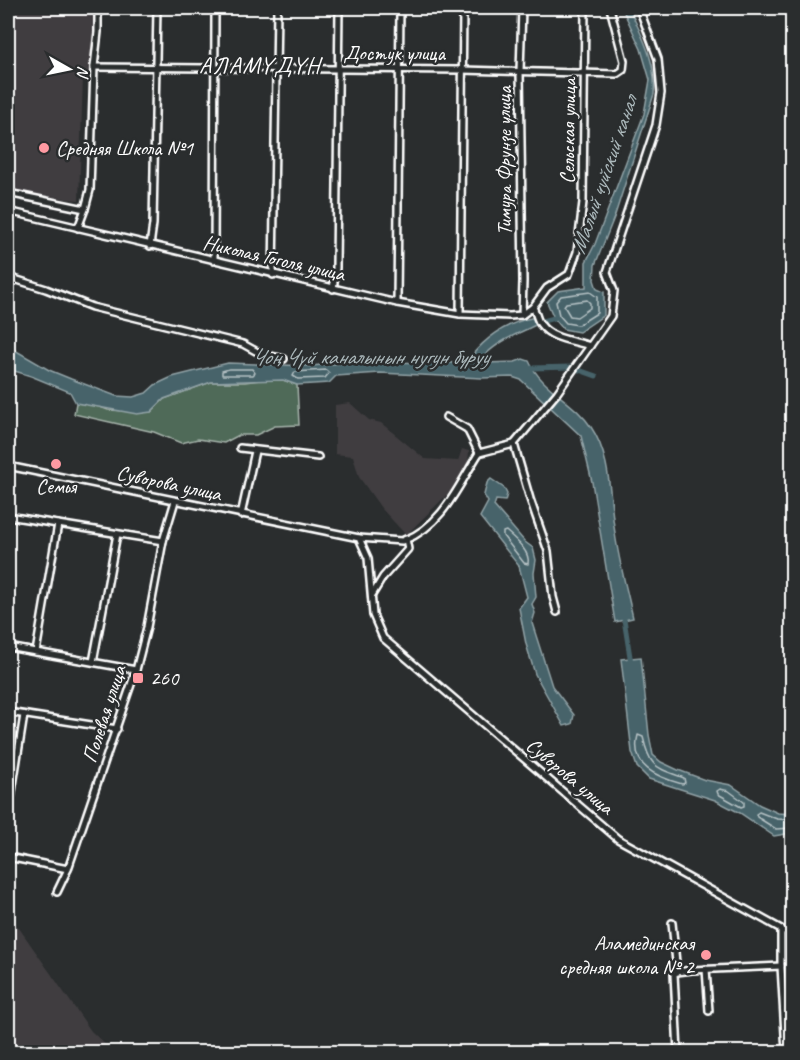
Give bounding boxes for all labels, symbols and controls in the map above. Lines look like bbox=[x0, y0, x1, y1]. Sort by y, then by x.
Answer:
north arrow bbox=[39, 39, 99, 99]
street label: Достук улица bbox=[343, 40, 446, 66]
district label: АЛАМҮДҮН bbox=[199, 50, 324, 80]
text: N bbox=[72, 65, 93, 81]
street label: Сельская улица bbox=[554, 76, 582, 184]
street label: Тимура Фрунзе улица bbox=[491, 85, 517, 236]
water label: Малый чуйский канал bbox=[564, 89, 645, 257]
place label: Средняя Школа №1 bbox=[56, 135, 195, 161]
marker: Средняя Школа №1 bbox=[37, 141, 51, 155]
street label: Николая Гоголя улица bbox=[201, 229, 349, 287]
water label: Чоң Чүй каналынын нугун буруу bbox=[252, 343, 492, 371]
marker: Семья bbox=[49, 457, 63, 471]
street label: Суворова улица bbox=[114, 459, 225, 507]
place label: Семья bbox=[36, 473, 78, 499]
street label: Полевая улица bbox=[76, 660, 132, 766]
place label: 260 bbox=[150, 665, 180, 691]
marker: 260 bbox=[131, 671, 145, 685]
street label: Суворова улица bbox=[521, 732, 620, 821]
place label: Аламединская средняя школа № 2 bbox=[559, 930, 696, 980]
marker: Аламединская средняя школа № 2 bbox=[699, 948, 713, 962]

